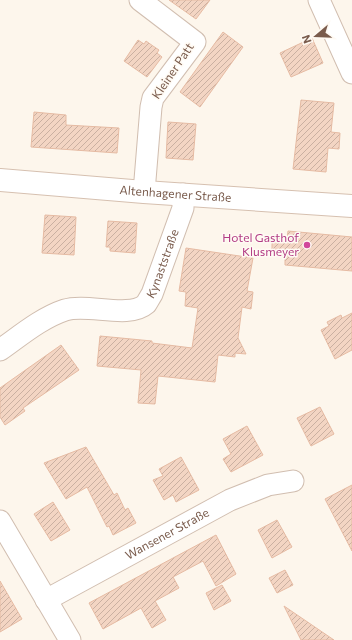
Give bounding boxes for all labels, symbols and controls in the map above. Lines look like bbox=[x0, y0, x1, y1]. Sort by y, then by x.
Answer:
north arrow bbox=[296, 16, 336, 56]
text: N bbox=[299, 33, 314, 45]
street label: Kleiner Patt bbox=[148, 40, 196, 101]
street label: Altenhagener Straße bbox=[119, 182, 232, 204]
street label: Kynaststraße bbox=[143, 227, 181, 301]
place label: Hotel Gasthof Klusmeyer bbox=[222, 230, 299, 258]
marker: Hotel Gasthof Klusmeyer bbox=[302, 240, 312, 250]
street label: Wansener Straße bbox=[122, 505, 211, 562]

